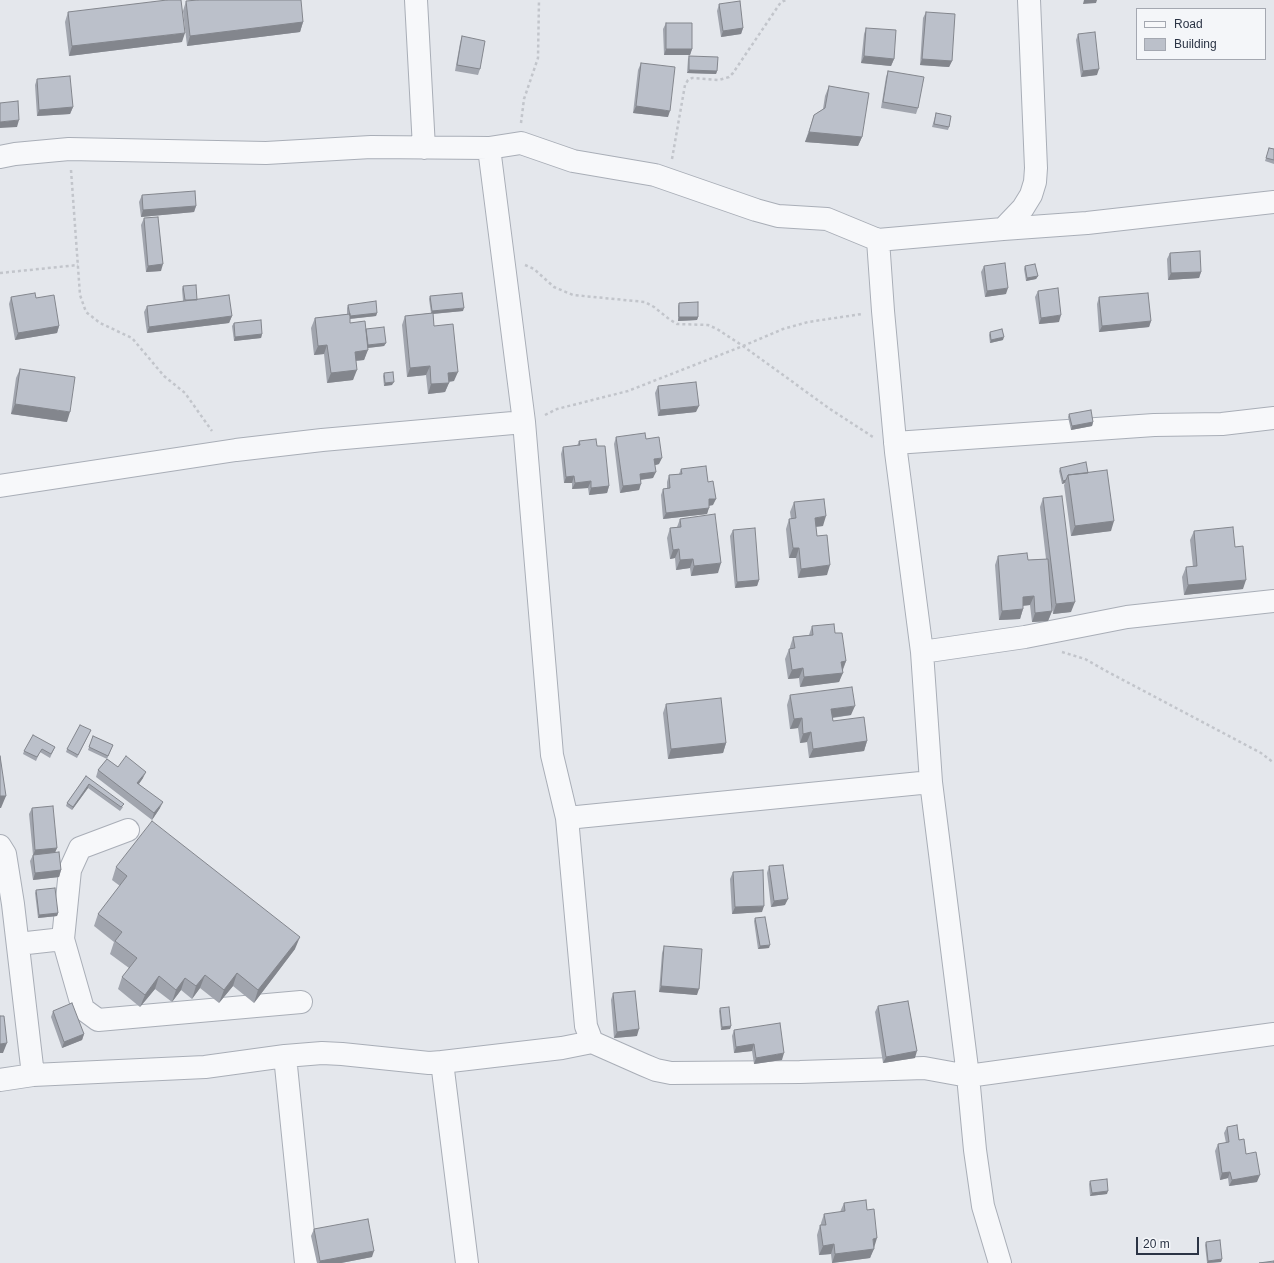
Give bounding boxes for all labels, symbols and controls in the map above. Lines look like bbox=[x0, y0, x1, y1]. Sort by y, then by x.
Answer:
legend bbox=[1136, 8, 1266, 60]
text: Road bbox=[1174, 17, 1203, 31]
text: Building bbox=[1174, 37, 1217, 51]
scale bar bbox=[1138, 1229, 1201, 1255]
text: 20 m bbox=[1143, 1237, 1170, 1251]

